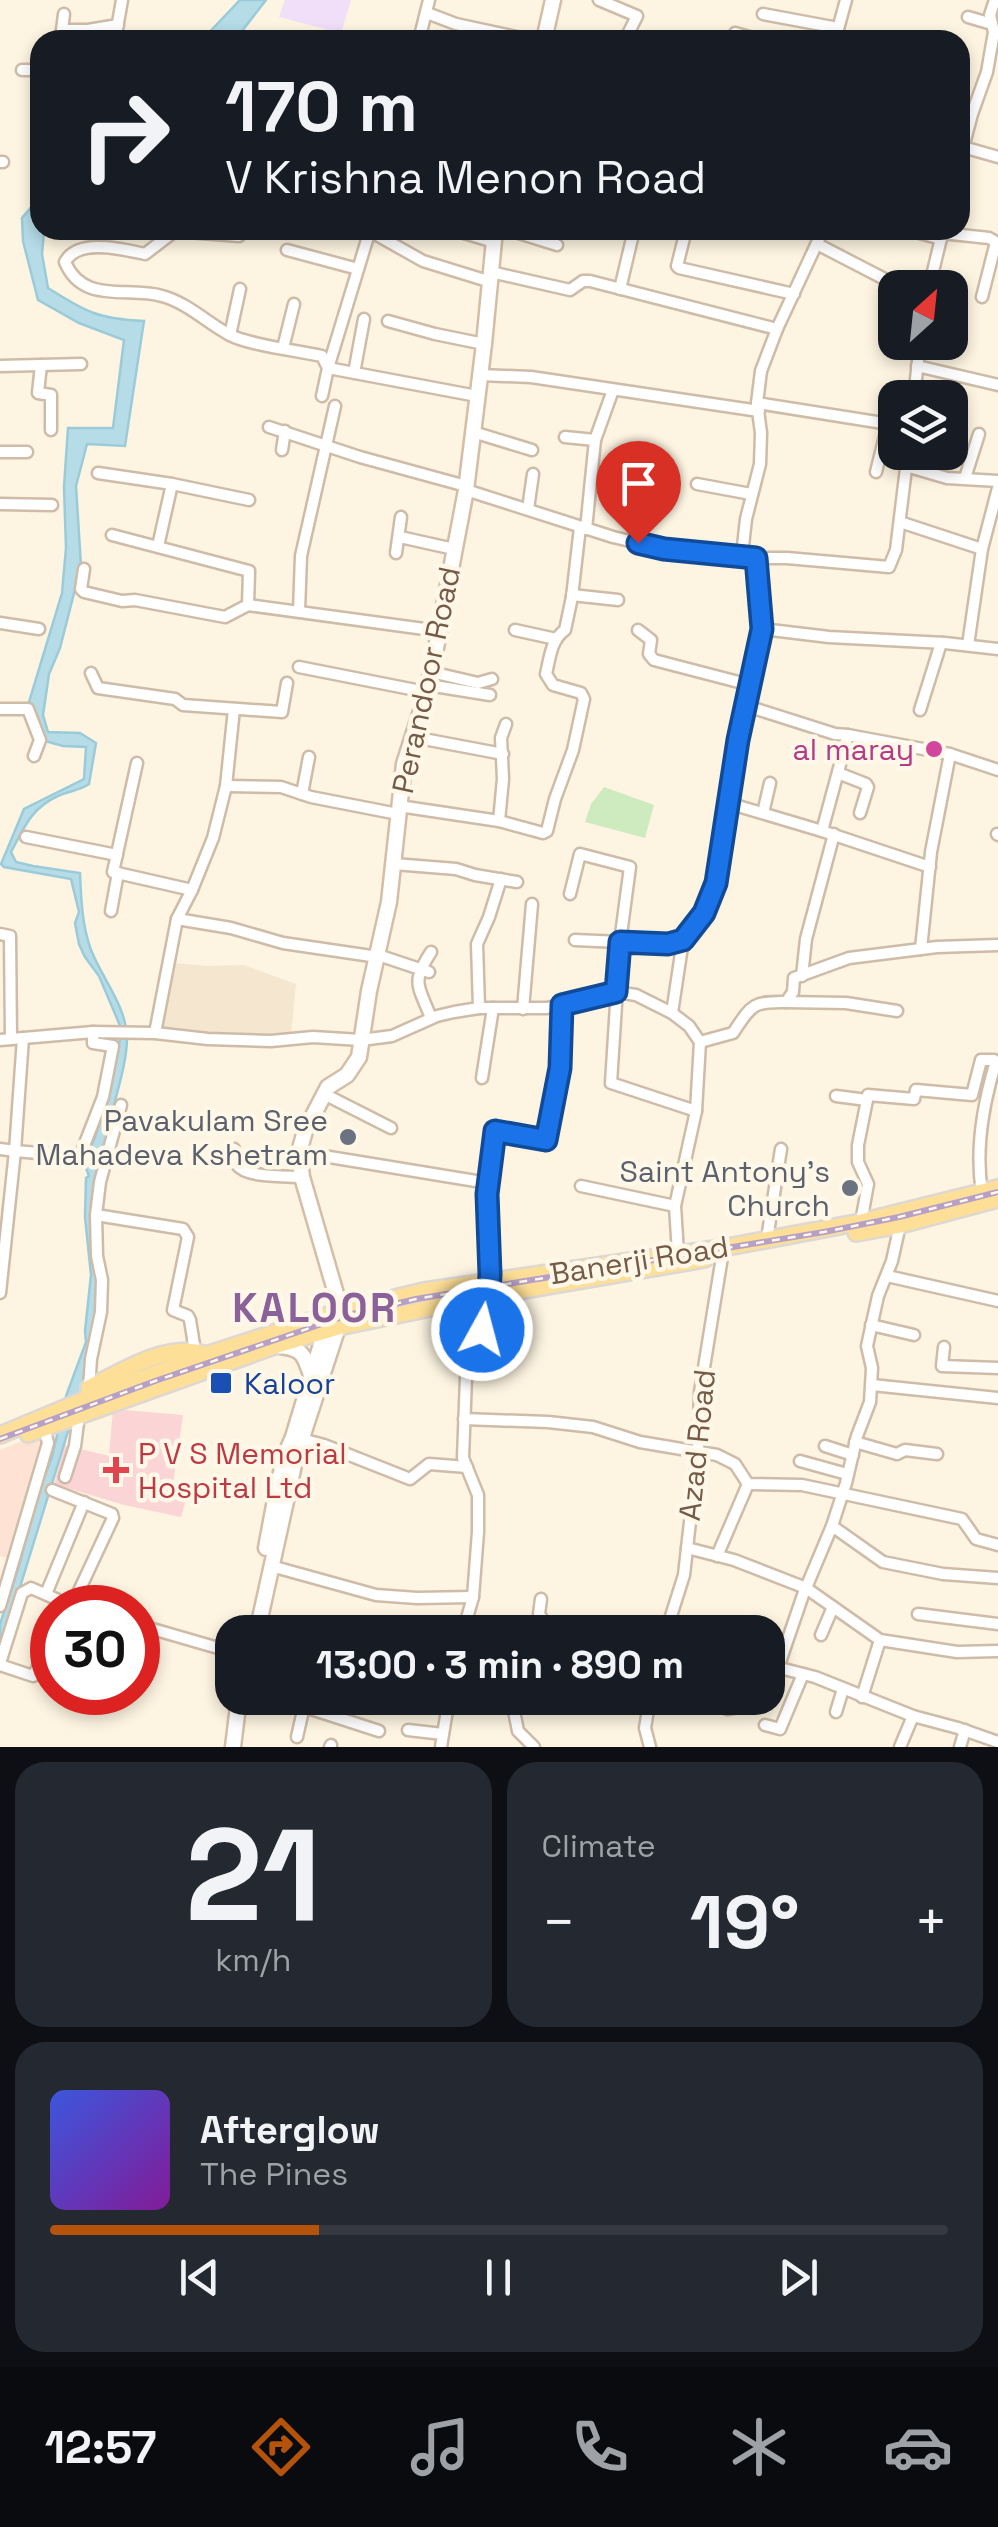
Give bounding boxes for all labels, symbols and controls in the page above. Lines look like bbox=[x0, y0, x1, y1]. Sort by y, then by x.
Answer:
text: 170 m bbox=[225, 62, 418, 151]
icon: right bbox=[60, 70, 190, 200]
text: V Krishna Menon Road bbox=[225, 149, 706, 206]
north arrow bbox=[878, 270, 968, 360]
map controls bbox=[878, 270, 968, 470]
button: layers bbox=[878, 380, 968, 470]
pin bbox=[596, 441, 681, 544]
icon: arrive bbox=[611, 456, 666, 511]
street label: Perandoor Road bbox=[383, 563, 469, 797]
place label: al maray bbox=[793, 730, 914, 769]
marker: al maray bbox=[923, 738, 945, 760]
place label: Pavakulam Sree Mahadeva Kshetram bbox=[35, 1101, 328, 1174]
marker: Pavakulam Sree Mahadeva Kshetram bbox=[337, 1126, 359, 1148]
place label: Saint Antony's Church bbox=[620, 1152, 830, 1225]
marker: Saint Antony's Church bbox=[839, 1177, 861, 1199]
street label: Banerji Road bbox=[547, 1227, 731, 1293]
position arrow bbox=[430, 1278, 534, 1382]
district label: KALOOR bbox=[232, 1283, 398, 1334]
place label: Kaloor bbox=[244, 1364, 335, 1403]
street label: Azad Road bbox=[670, 1367, 724, 1523]
marker: Kaloor bbox=[208, 1370, 234, 1396]
place label: P V S Memorial Hospital Ltd bbox=[138, 1434, 347, 1507]
marker: P V S Memorial Hospital Ltd bbox=[103, 1457, 129, 1483]
speed limit sign: 30 bbox=[30, 1585, 160, 1715]
text: 13:00 · 3 min · 890 m bbox=[316, 1641, 684, 1689]
text: 21 bbox=[185, 1792, 321, 1958]
text: Climate bbox=[542, 1826, 656, 1866]
text: 19° bbox=[690, 1874, 800, 1970]
text: − bbox=[542, 1887, 576, 1957]
text: + bbox=[914, 1887, 948, 1957]
text: km/h bbox=[215, 1940, 291, 1980]
text: Afterglow bbox=[200, 2106, 380, 2154]
text: The Pines bbox=[200, 2154, 348, 2194]
icon: previous bbox=[172, 2250, 227, 2305]
icon: pause bbox=[471, 2250, 526, 2305]
icon: next bbox=[771, 2250, 826, 2305]
icon: directions bbox=[246, 2412, 316, 2482]
icon: music bbox=[405, 2412, 475, 2482]
icon: phone bbox=[565, 2412, 635, 2482]
icon: climate bbox=[724, 2412, 794, 2482]
icon: car bbox=[883, 2412, 953, 2482]
text: 12:57 bbox=[45, 2419, 157, 2476]

